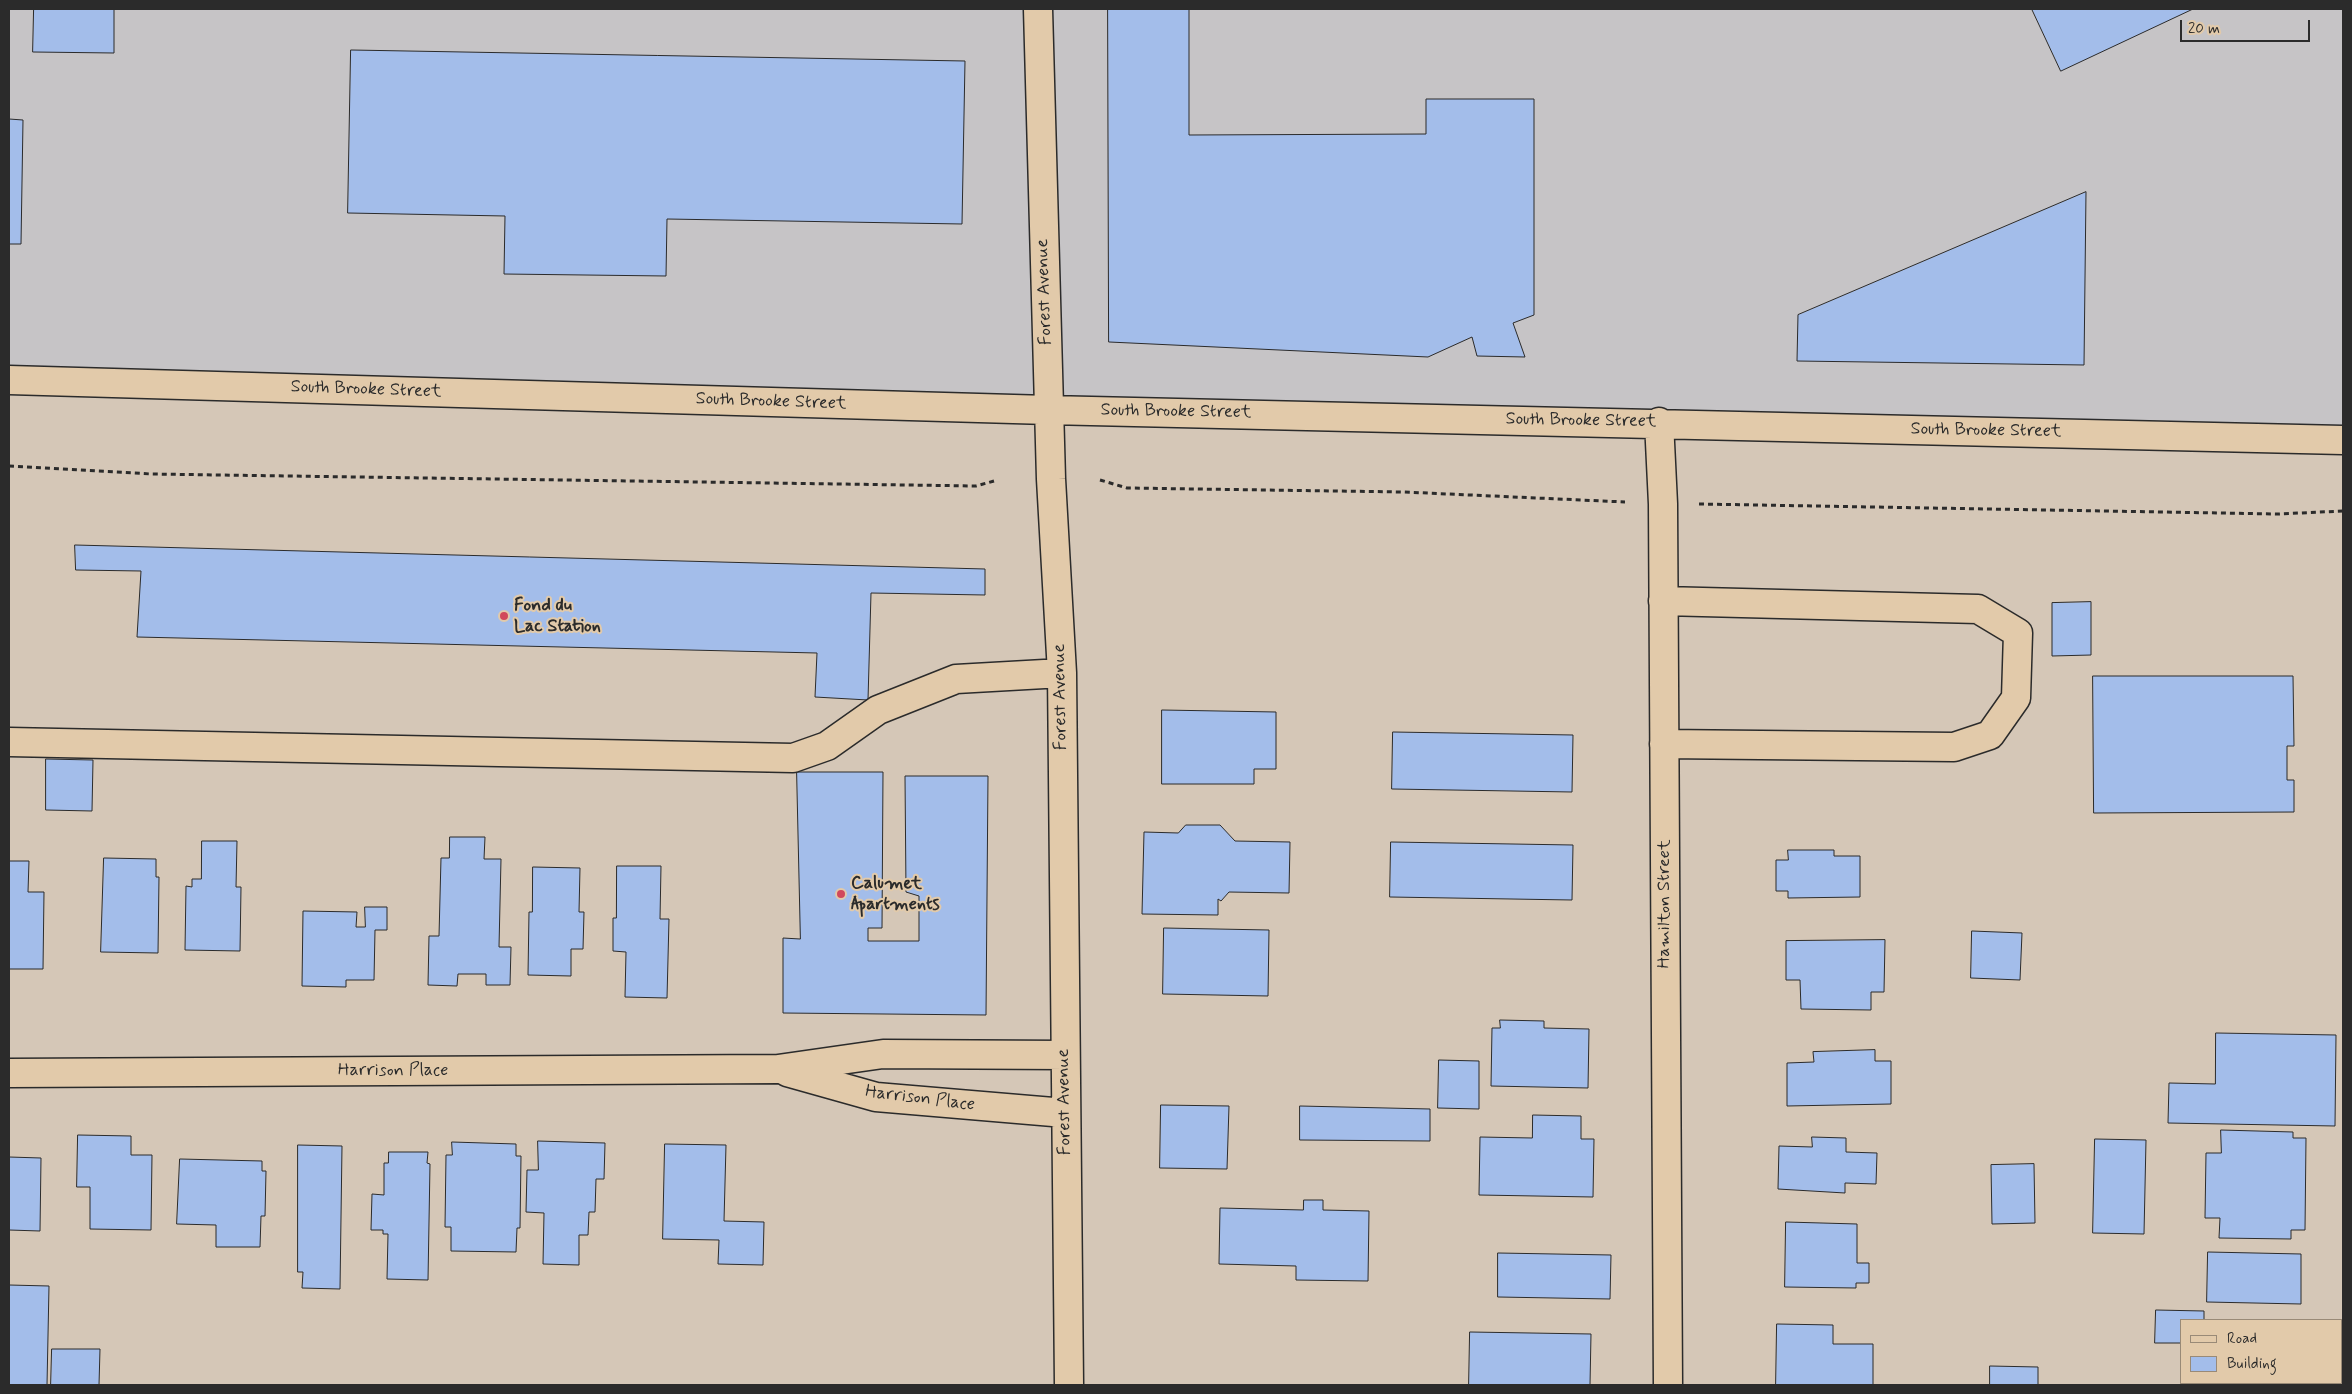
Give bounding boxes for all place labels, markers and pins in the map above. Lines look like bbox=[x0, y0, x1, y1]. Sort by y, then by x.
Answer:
place label: Fond du Lac Station bbox=[514, 595, 601, 638]
marker: Fond du Lac Station bbox=[498, 610, 510, 622]
place label: Calumet Apartments bbox=[851, 873, 939, 916]
marker: Calumet Apartments bbox=[835, 888, 847, 900]

